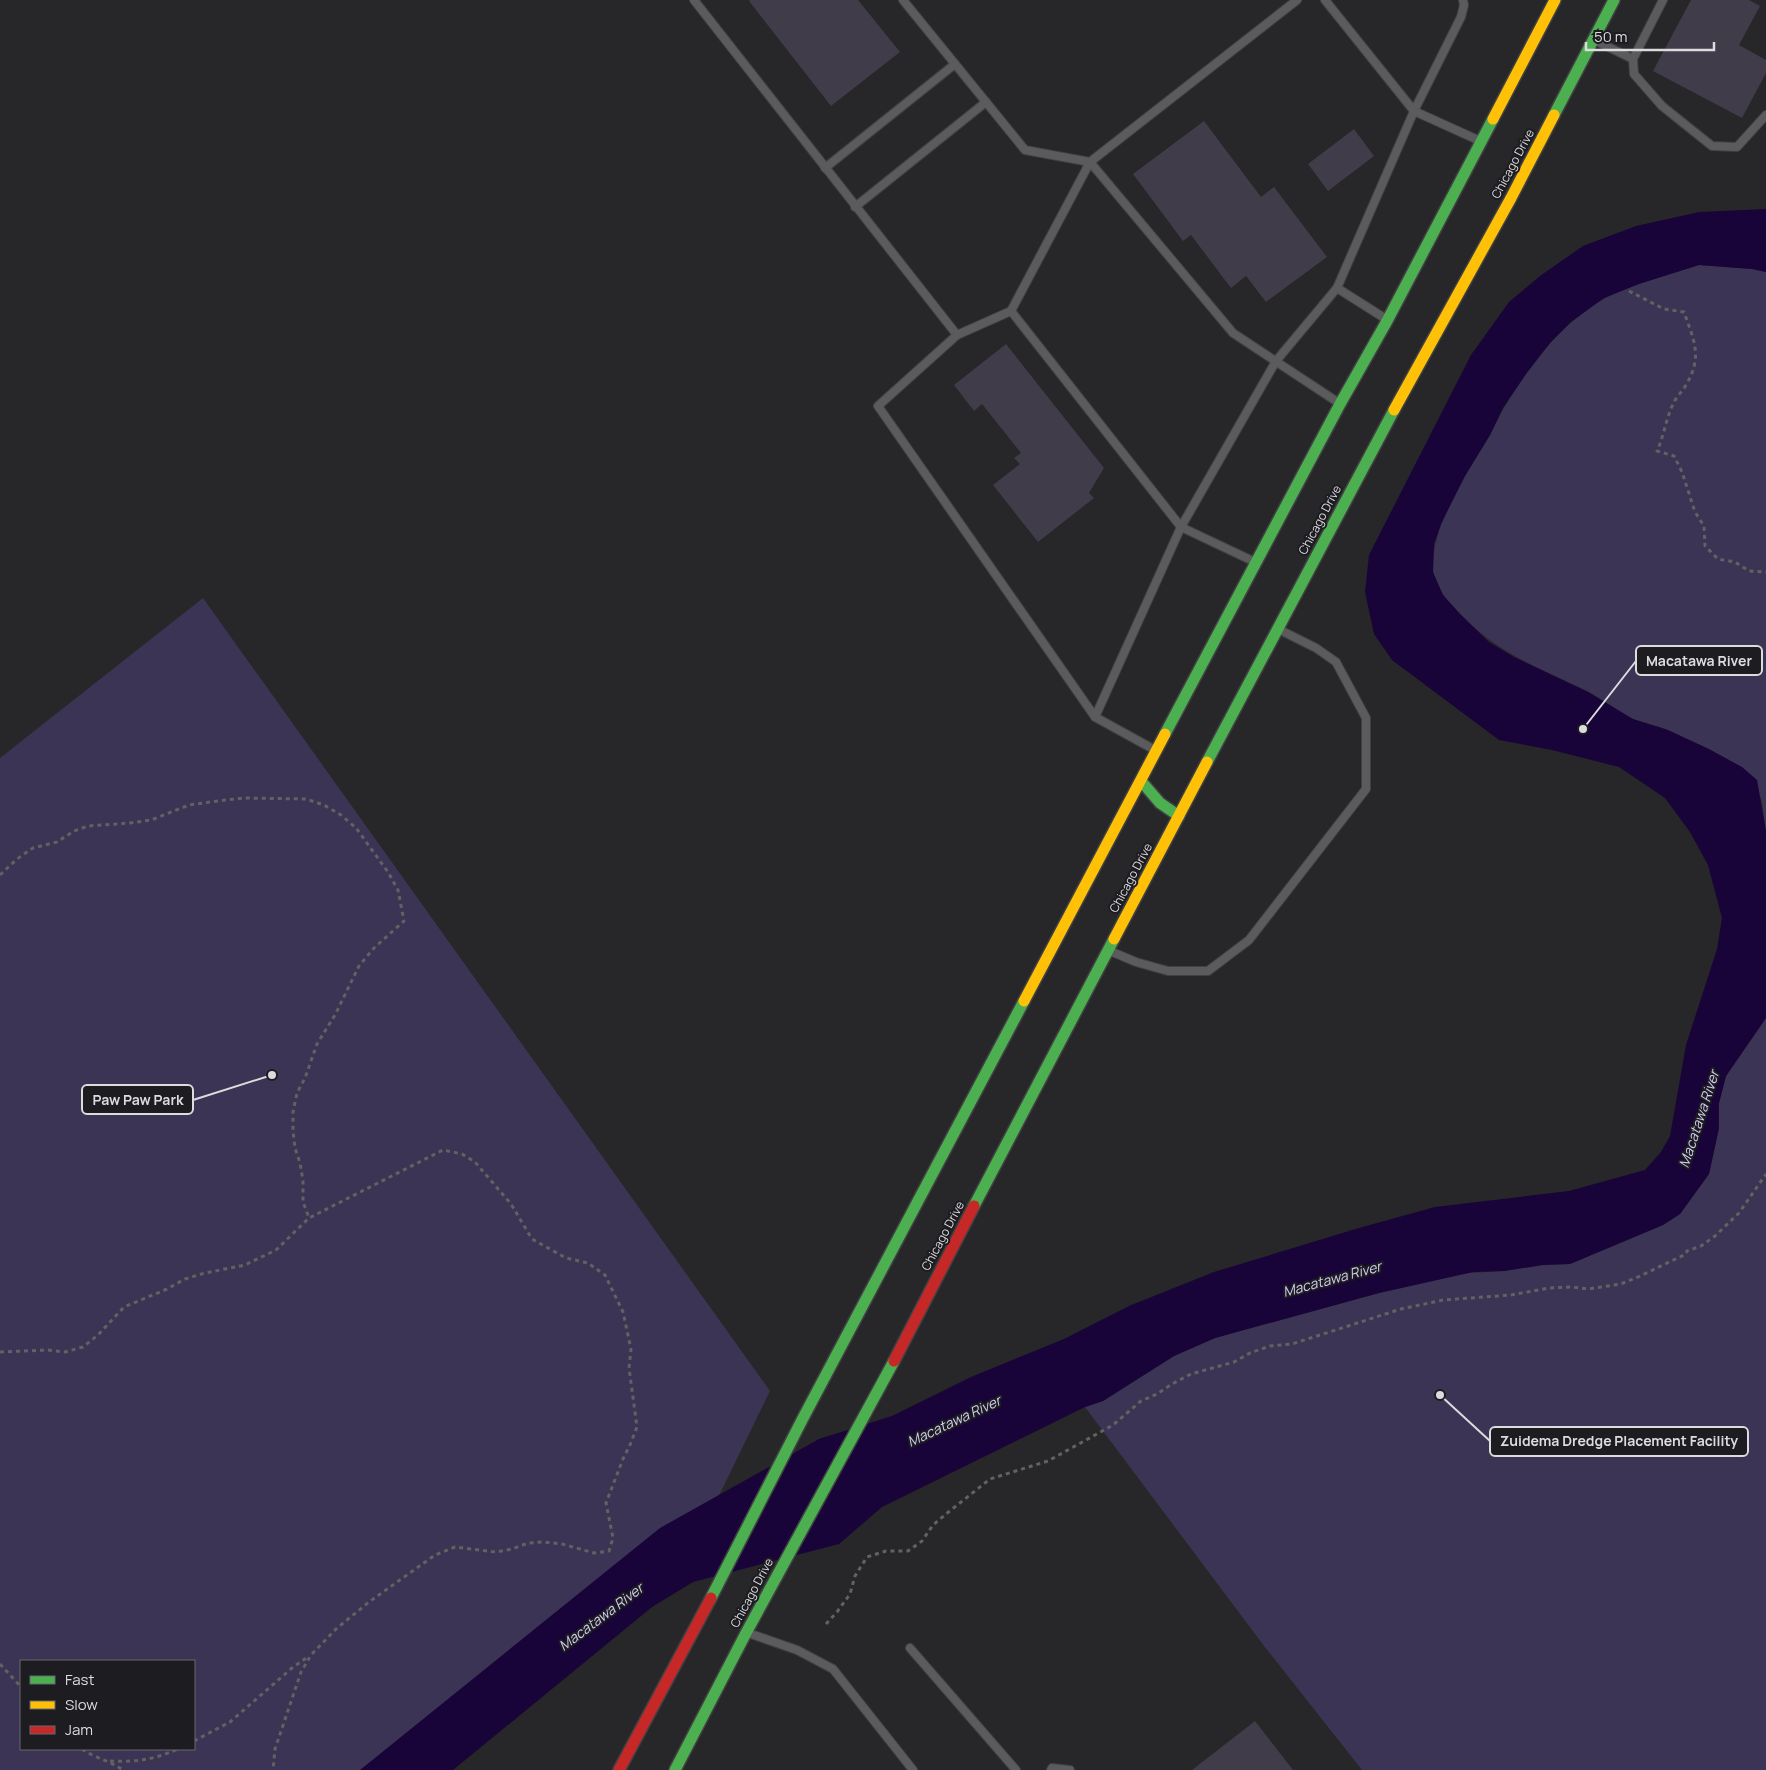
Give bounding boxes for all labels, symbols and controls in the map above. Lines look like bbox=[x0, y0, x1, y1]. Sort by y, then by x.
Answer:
scale bar bbox=[1586, 20, 1714, 52]
text: 50 m bbox=[1594, 26, 1628, 47]
street label: Chicago Drive bbox=[1487, 126, 1538, 202]
street label: Chicago Drive bbox=[1294, 482, 1345, 558]
callout: Macatawa River bbox=[1636, 646, 1762, 675]
text: Macatawa River bbox=[1646, 651, 1753, 670]
street label: Chicago Drive bbox=[1105, 840, 1156, 916]
water label: Macatawa River bbox=[1674, 1066, 1724, 1170]
callout: Paw Paw Park bbox=[82, 1085, 193, 1114]
text: Paw Paw Park bbox=[92, 1090, 184, 1109]
street label: Chicago Drive bbox=[917, 1198, 968, 1274]
water label: Macatawa River bbox=[1281, 1256, 1385, 1301]
water label: Macatawa River bbox=[904, 1390, 1005, 1451]
callout: Zuidema Dredge Placement Facility bbox=[1490, 1427, 1748, 1456]
text: Zuidema Dredge Placement Facility bbox=[1500, 1431, 1738, 1450]
street label: Chicago Drive bbox=[726, 1555, 777, 1631]
water label: Macatawa River bbox=[555, 1577, 648, 1655]
legend bbox=[20, 1660, 195, 1750]
text: Fast bbox=[65, 1669, 94, 1690]
text: Slow bbox=[65, 1694, 98, 1715]
text: Jam bbox=[65, 1719, 93, 1740]

